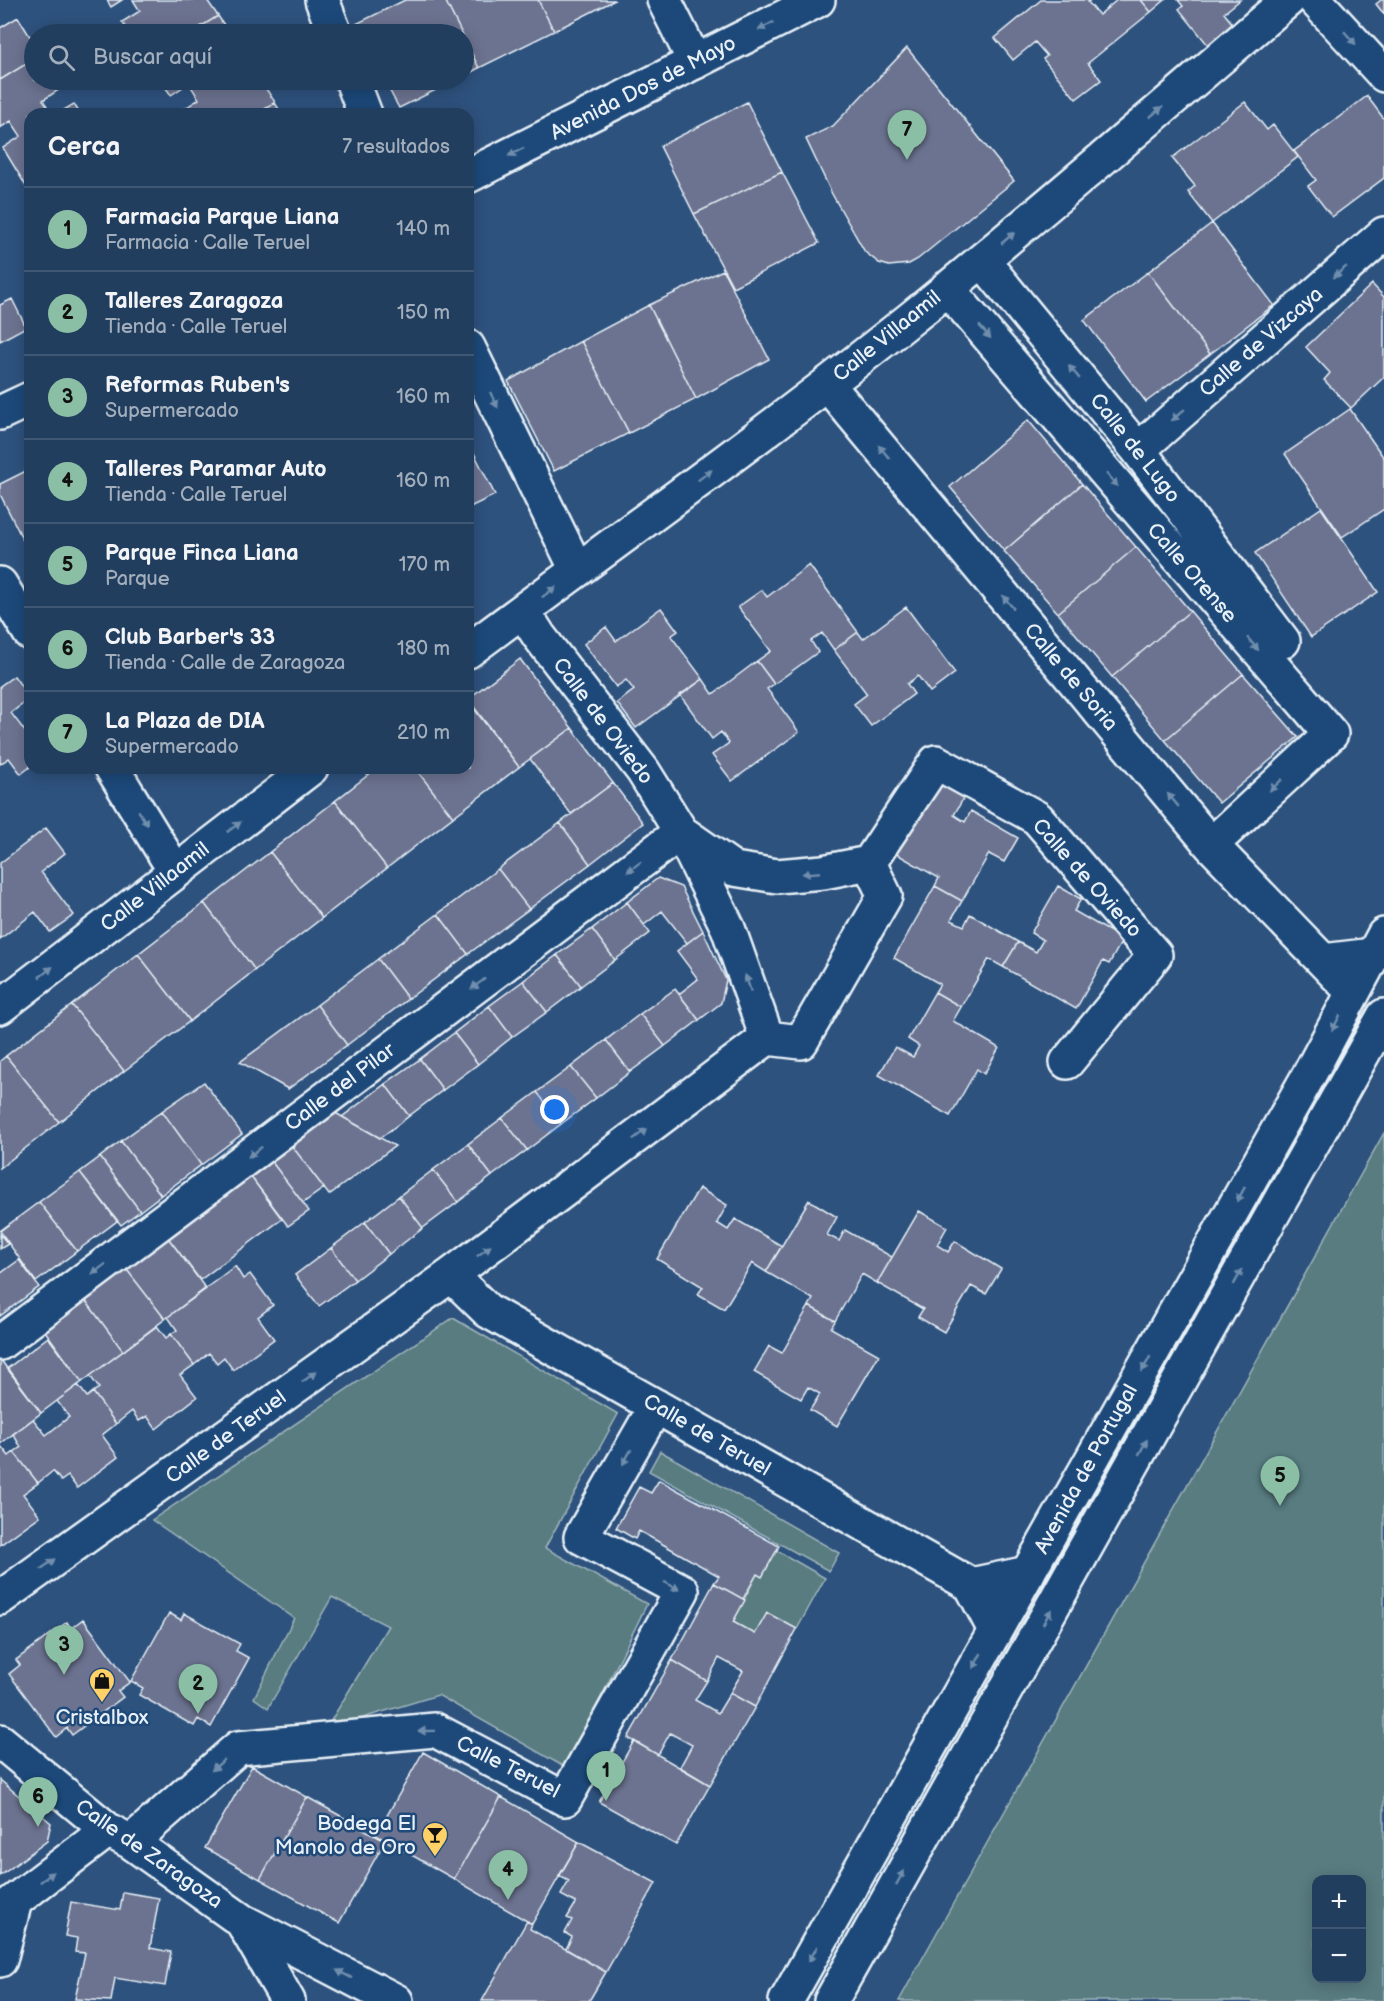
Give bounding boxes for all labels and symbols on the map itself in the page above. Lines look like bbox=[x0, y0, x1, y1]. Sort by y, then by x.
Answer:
one-way arrow bbox=[757, 22, 774, 31]
street label: Avenida Dos de Mayo bbox=[546, 30, 740, 146]
one-way arrow bbox=[1342, 30, 1356, 44]
one-way arrow bbox=[1148, 106, 1163, 119]
pin: 7 bbox=[888, 110, 926, 160]
one-way arrow bbox=[508, 147, 525, 157]
one-way arrow bbox=[1000, 232, 1016, 245]
one-way arrow bbox=[1332, 266, 1348, 279]
street label: Calle de Vizcaya bbox=[1194, 282, 1328, 402]
street label: Calle Villaamil bbox=[828, 285, 946, 387]
one-way arrow bbox=[978, 324, 991, 339]
one-way arrow bbox=[1068, 364, 1081, 380]
street label: Calle de Lugo bbox=[1084, 388, 1186, 508]
one-way arrow bbox=[488, 391, 498, 409]
one-way arrow bbox=[1171, 408, 1186, 421]
one-way arrow bbox=[877, 444, 890, 460]
one-way arrow bbox=[697, 469, 713, 481]
one-way arrow bbox=[1105, 472, 1118, 487]
street label: Calle Orense bbox=[1142, 518, 1242, 628]
one-way arrow bbox=[541, 586, 556, 598]
one-way arrow bbox=[1002, 594, 1015, 610]
street label: Calle de Soria bbox=[1019, 618, 1123, 736]
one-way arrow bbox=[1246, 636, 1259, 651]
street label: Calle de Oviedo bbox=[547, 653, 659, 789]
one-way arrow bbox=[1268, 778, 1283, 792]
one-way arrow bbox=[1167, 792, 1180, 808]
one-way arrow bbox=[137, 810, 148, 826]
street label: Calle de Oviedo bbox=[1027, 813, 1147, 943]
one-way arrow bbox=[226, 821, 241, 833]
street label: Calle Villaamil bbox=[96, 837, 214, 937]
one-way arrow bbox=[626, 861, 642, 873]
one-way arrow bbox=[802, 868, 821, 878]
one-way arrow bbox=[39, 966, 54, 978]
one-way arrow bbox=[742, 974, 752, 992]
one-way arrow bbox=[470, 978, 486, 990]
one-way arrow bbox=[1331, 1015, 1341, 1032]
street label: Calle del Pilar bbox=[280, 1037, 400, 1136]
your location bbox=[540, 1095, 569, 1124]
one-way arrow bbox=[632, 1128, 648, 1140]
one-way arrow bbox=[247, 1145, 262, 1157]
one-way arrow bbox=[1236, 1186, 1247, 1202]
one-way arrow bbox=[476, 1245, 492, 1257]
one-way arrow bbox=[91, 1262, 106, 1274]
one-way arrow bbox=[1233, 1268, 1243, 1285]
one-way arrow bbox=[1141, 1356, 1151, 1373]
one-way arrow bbox=[300, 1371, 316, 1383]
street label: Avenida de Portugal bbox=[1029, 1380, 1143, 1558]
street label: Calle de Teruel bbox=[161, 1385, 291, 1489]
street label: Calle de Teruel bbox=[639, 1388, 775, 1482]
one-way arrow bbox=[1137, 1439, 1148, 1455]
one-way arrow bbox=[622, 1449, 632, 1466]
pin: 5 bbox=[1260, 1456, 1300, 1506]
one-way arrow bbox=[39, 1558, 55, 1570]
one-way arrow bbox=[663, 1581, 680, 1591]
one-way arrow bbox=[1042, 1608, 1052, 1625]
pin: 3 bbox=[44, 1626, 84, 1675]
one-way arrow bbox=[972, 1653, 982, 1670]
pin: 2 bbox=[178, 1664, 218, 1714]
shop icon: Cristalbox bbox=[87, 1666, 117, 1704]
place label: Cristalbox bbox=[55, 1705, 149, 1730]
one-way arrow bbox=[417, 1726, 436, 1736]
street label: Calle Teruel bbox=[452, 1730, 564, 1804]
pin: 1 bbox=[586, 1752, 626, 1801]
one-way arrow bbox=[211, 1758, 226, 1771]
pin: 6 bbox=[18, 1778, 57, 1827]
street label: Calle de Zaragoza bbox=[71, 1794, 227, 1914]
place label: Bodega El Manolo de Oro bbox=[275, 1811, 416, 1860]
bar icon: Bodega El Manolo de Oro bbox=[420, 1820, 450, 1858]
pin: 4 bbox=[488, 1850, 528, 1900]
one-way arrow bbox=[895, 1870, 905, 1887]
one-way arrow bbox=[39, 1872, 54, 1884]
one-way arrow bbox=[808, 1946, 818, 1963]
one-way arrow bbox=[336, 1969, 353, 1979]

